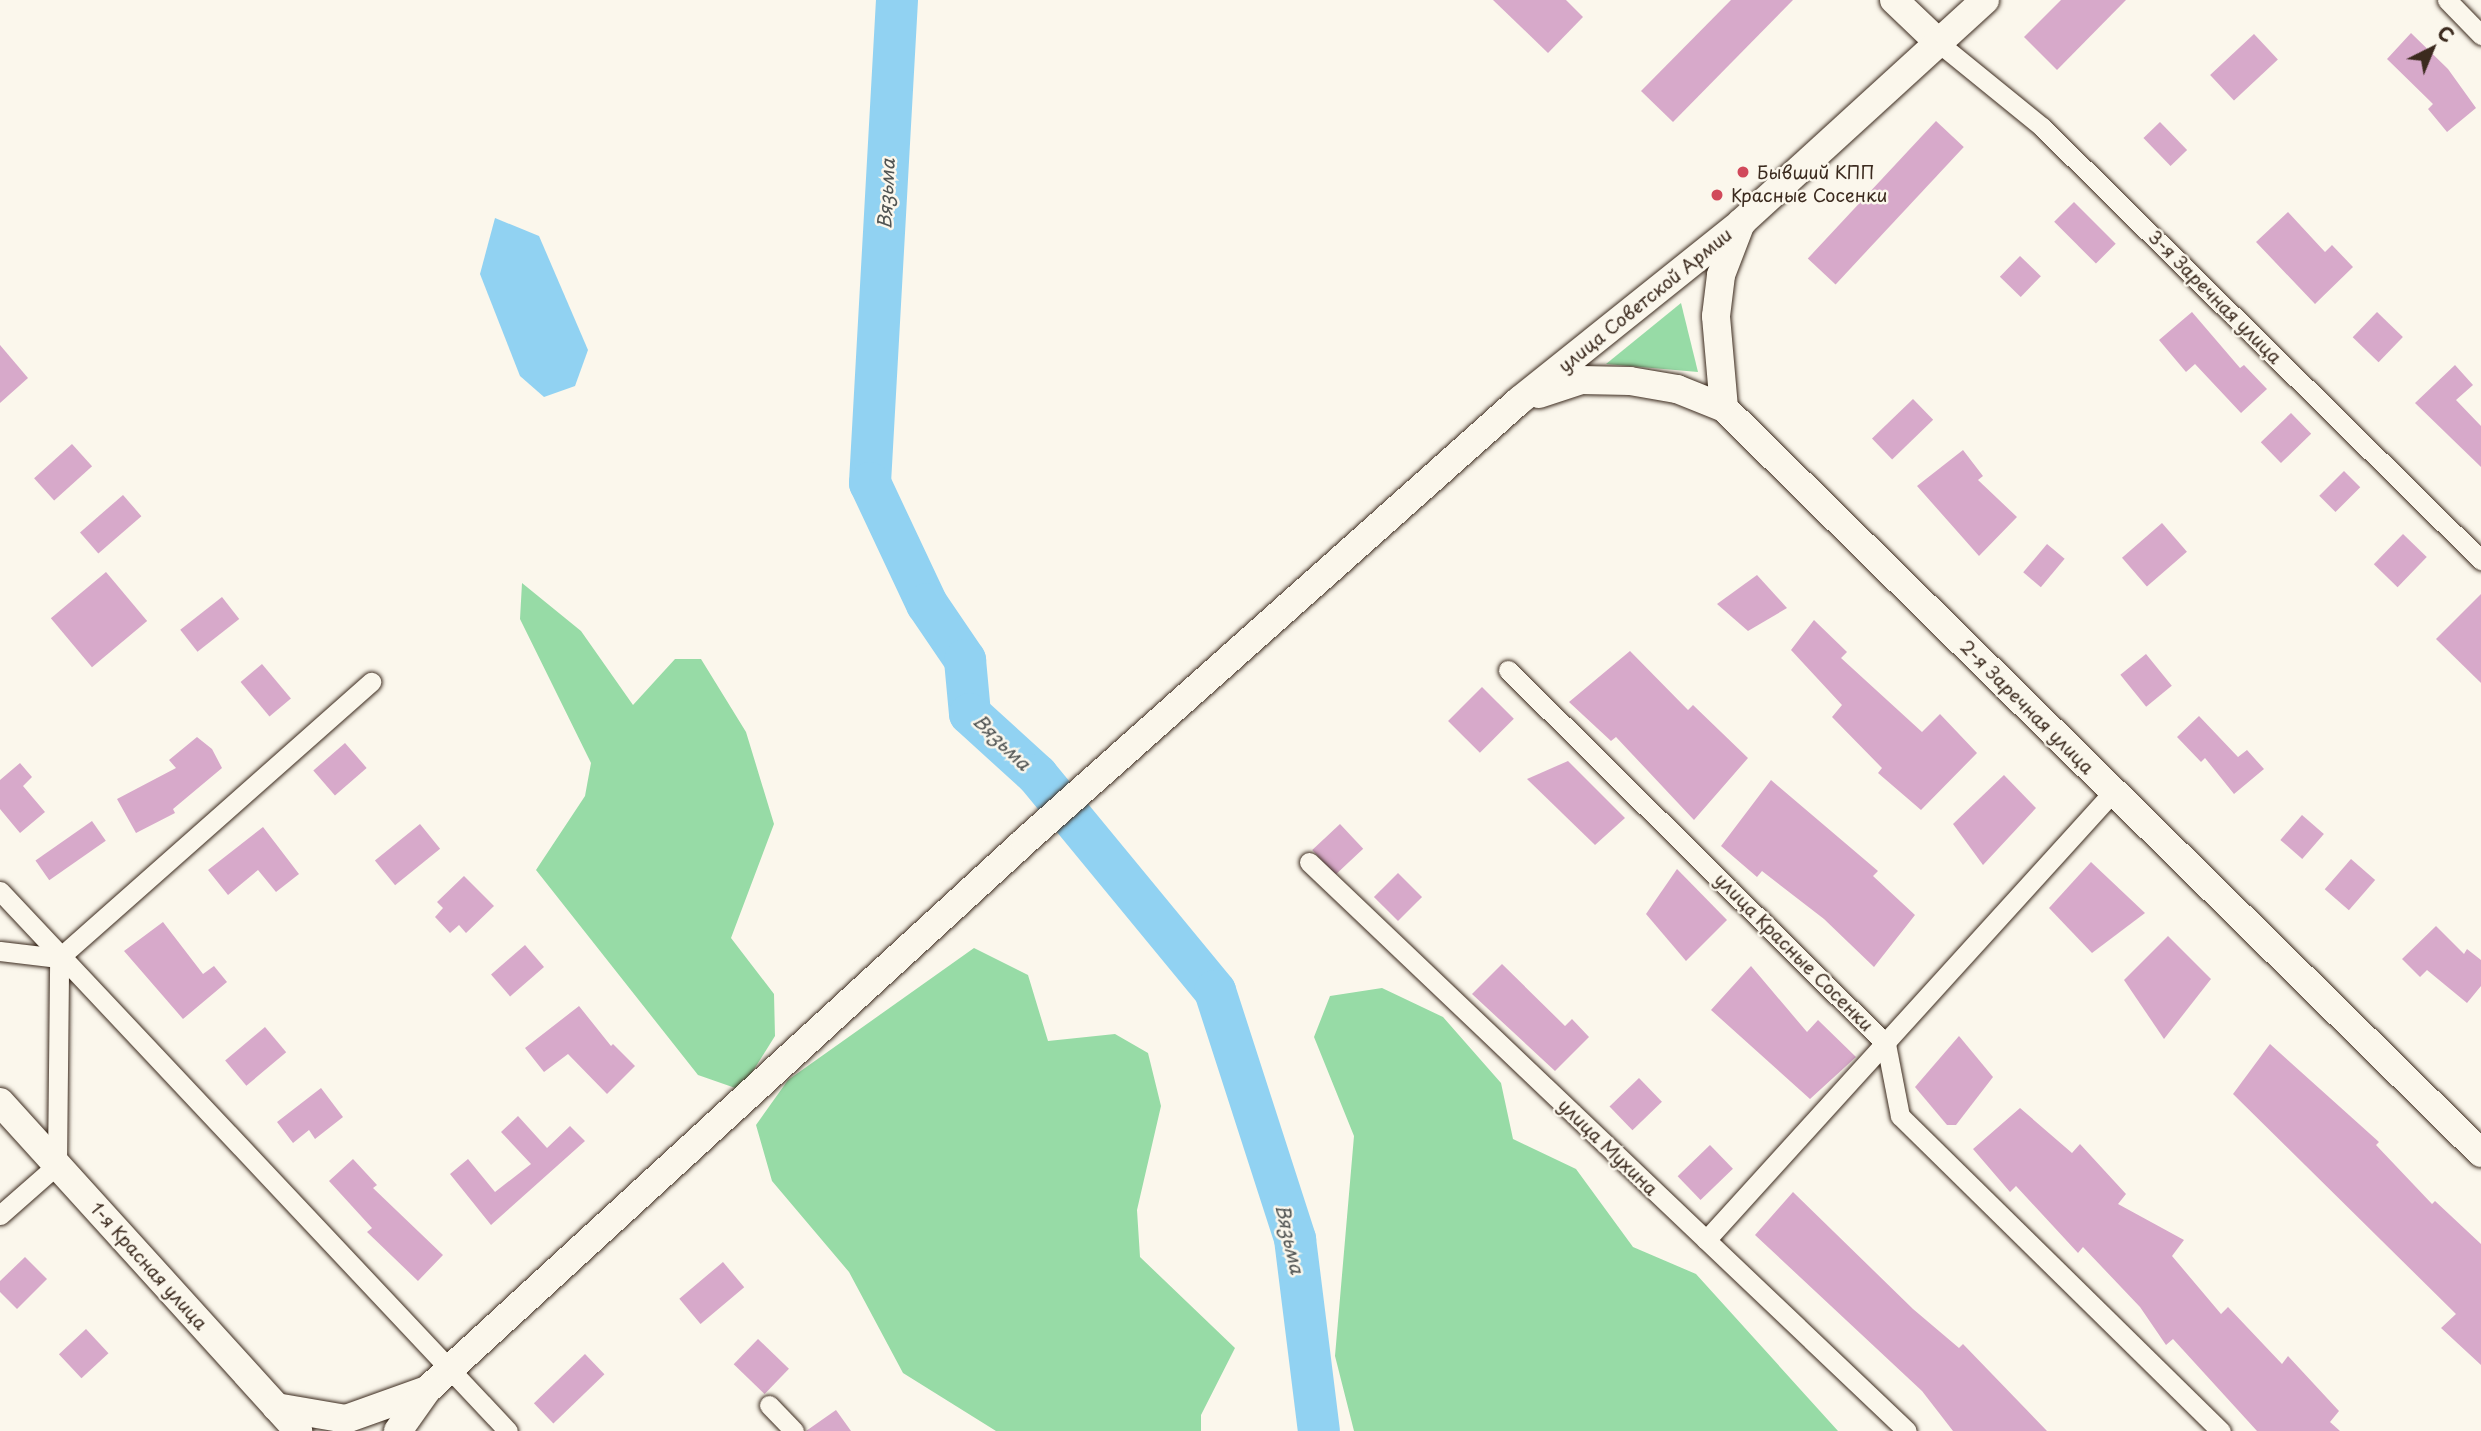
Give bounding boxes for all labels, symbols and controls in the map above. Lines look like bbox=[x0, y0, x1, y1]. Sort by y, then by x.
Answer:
north arrow bbox=[2397, 14, 2467, 84]
text: С bbox=[2432, 19, 2461, 49]
water label: Вязьма bbox=[873, 158, 899, 230]
place label: Бывший КПП bbox=[1757, 161, 1875, 183]
marker: Бывший КПП bbox=[1735, 164, 1751, 180]
place label: Красные Сосенки bbox=[1731, 184, 1888, 206]
marker: Красные Сосенки bbox=[1709, 187, 1725, 203]
street label: улица Советской Армии bbox=[1553, 223, 1737, 377]
street label: 3-я Заречная улица bbox=[2143, 225, 2287, 369]
street label: 2-я Заречная улица bbox=[1955, 635, 2099, 779]
water label: Вязьма bbox=[969, 709, 1035, 775]
street label: улица Красные Сосенки bbox=[1710, 868, 1878, 1036]
street label: улица Мухина bbox=[1554, 1094, 1662, 1200]
street label: 1-я Красная улица bbox=[86, 1197, 212, 1335]
water label: Вязьма bbox=[1271, 1202, 1309, 1276]

